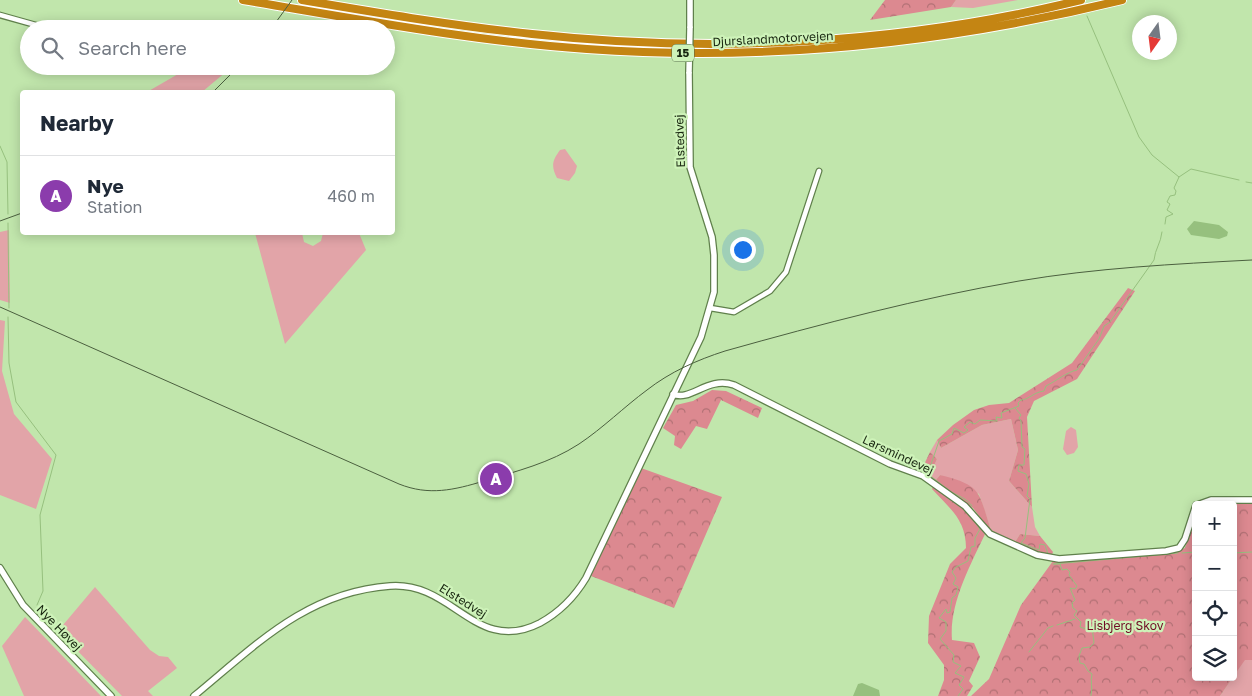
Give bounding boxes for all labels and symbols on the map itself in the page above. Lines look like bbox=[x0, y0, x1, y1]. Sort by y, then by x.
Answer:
north arrow bbox=[1132, 15, 1177, 60]
street label: Djurslandmotorvejen bbox=[712, 28, 834, 49]
road number: 15 bbox=[672, 44, 694, 62]
street label: Elstedvej bbox=[671, 114, 688, 168]
your location bbox=[730, 237, 756, 263]
street label: Larsmindevej bbox=[860, 432, 936, 478]
pin: A bbox=[480, 460, 512, 498]
street label: Elstedvej bbox=[437, 580, 490, 621]
street label: Nye Høvej bbox=[34, 601, 85, 654]
park label: Lisbjerg Skov bbox=[1087, 618, 1164, 633]

